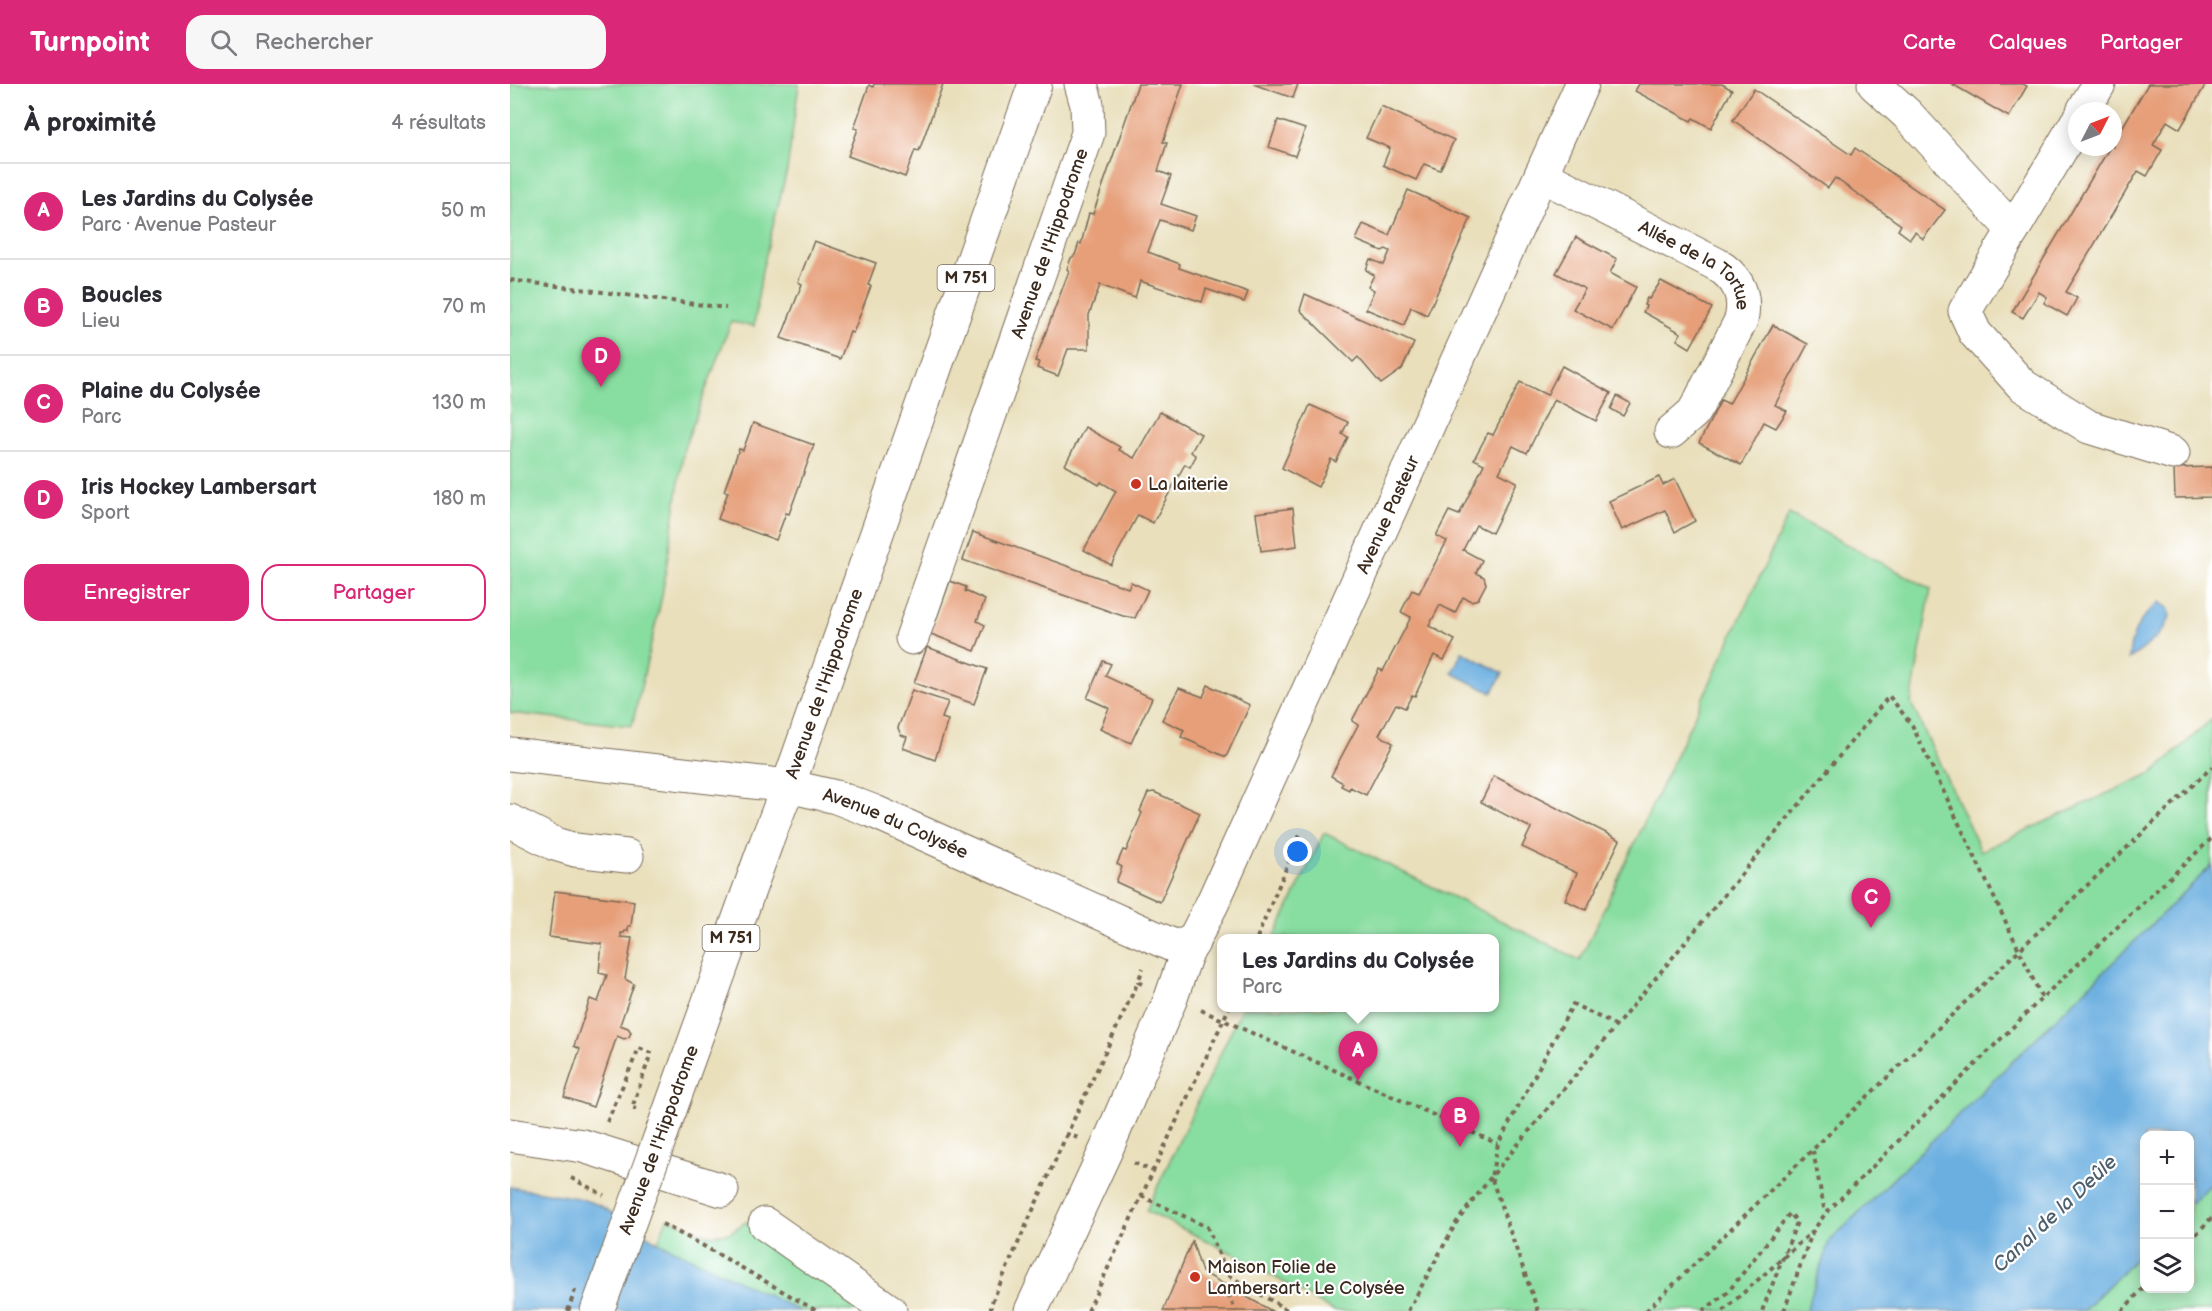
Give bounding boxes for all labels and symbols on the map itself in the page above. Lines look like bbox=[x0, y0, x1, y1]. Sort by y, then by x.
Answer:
north arrow bbox=[2068, 102, 2122, 156]
street label: Avenue de l'Hippodrome bbox=[1007, 145, 1093, 341]
street label: Allée de la Tortue bbox=[1635, 216, 1753, 311]
road number: M 751 bbox=[938, 265, 994, 291]
pin: D bbox=[582, 338, 620, 387]
street label: Avenue Pasteur bbox=[1352, 452, 1424, 577]
place label: La laiterie bbox=[1148, 474, 1229, 495]
marker: La laiterie bbox=[1129, 477, 1143, 491]
street label: Avenue de l'Hippodrome bbox=[781, 585, 867, 781]
street label: Avenue du Colysée bbox=[821, 784, 972, 863]
your location bbox=[1283, 837, 1312, 866]
pin: C bbox=[1852, 878, 1890, 928]
road number: M 751 bbox=[702, 925, 760, 951]
pin: A bbox=[1338, 1032, 1378, 1081]
street label: Avenue de l'Hippodrome bbox=[615, 1042, 703, 1238]
pin: B bbox=[1440, 1098, 1480, 1147]
water label: Canal de la Deûle bbox=[1988, 1150, 2122, 1278]
place label: Maison Folie de Lambersart : Le Colysée bbox=[1207, 1257, 1405, 1299]
marker: Maison Folie de Lambersart : Le Colysée bbox=[1188, 1270, 1202, 1284]

